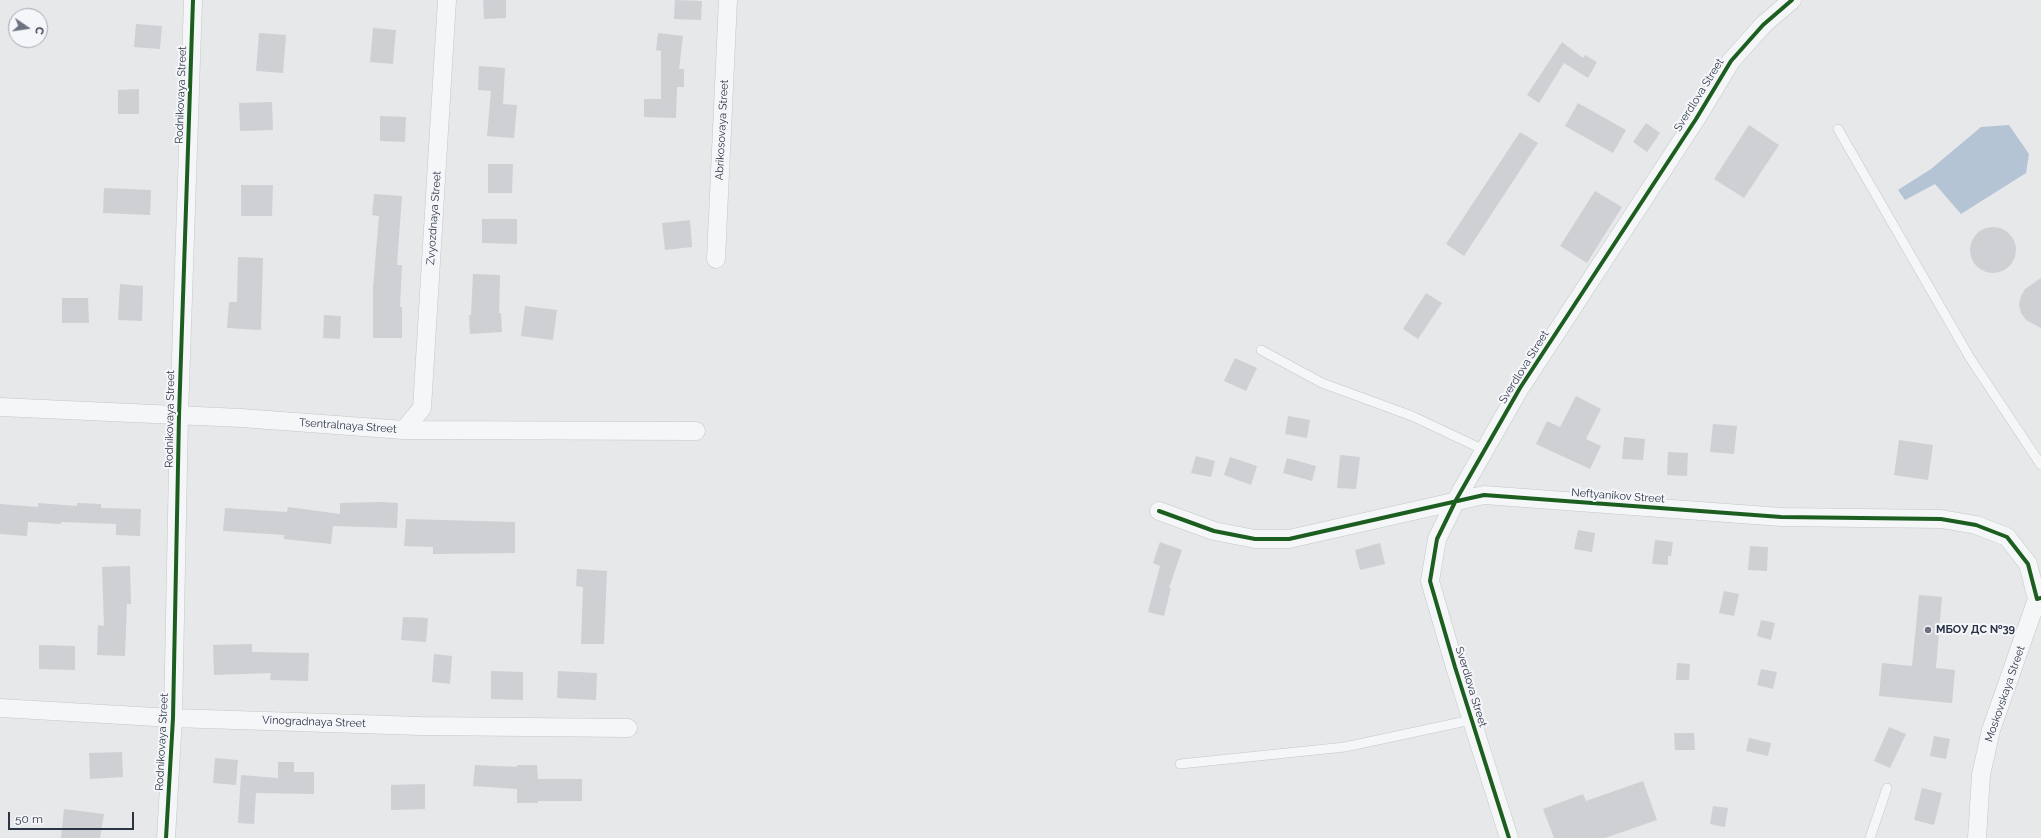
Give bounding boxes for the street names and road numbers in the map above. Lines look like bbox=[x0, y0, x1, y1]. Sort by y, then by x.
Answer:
street label: Rodnikovaya Street bbox=[173, 46, 189, 144]
street label: Sverdlova Street bbox=[1671, 56, 1727, 134]
street label: Abrikosovaya Street bbox=[713, 79, 731, 181]
street label: Zvyozdnaya Street bbox=[424, 171, 444, 265]
street label: Sverdlova Street bbox=[1496, 328, 1552, 406]
street label: Rodnikovaya Street bbox=[163, 370, 177, 468]
street label: Tsentralnaya Street bbox=[299, 416, 397, 436]
street label: Neftyanikov Street bbox=[1571, 486, 1665, 506]
street label: Moskovskaya Street bbox=[1982, 644, 2028, 744]
street label: Sverdlova Street bbox=[1452, 645, 1490, 729]
street label: Rodnikovaya Street bbox=[153, 693, 171, 791]
street label: Vinogradnaya Street bbox=[262, 714, 366, 730]

